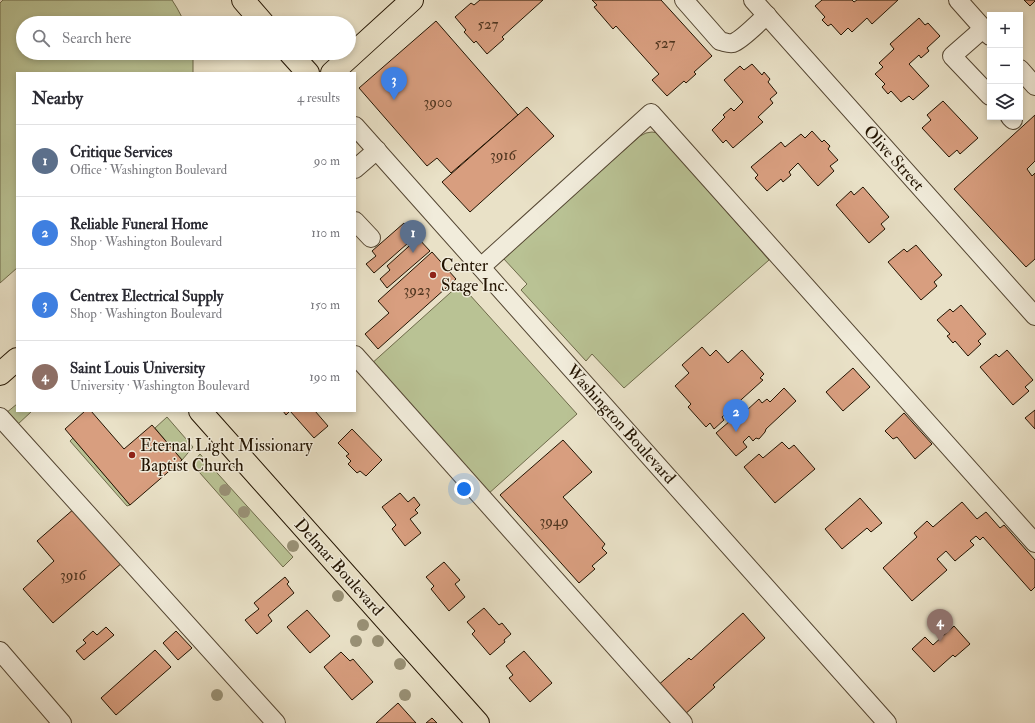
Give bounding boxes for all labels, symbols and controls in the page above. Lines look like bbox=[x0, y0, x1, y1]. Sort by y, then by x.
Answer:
map controls bbox=[987, 12, 1023, 120]
button: + bbox=[987, 12, 1023, 48]
house number: 527 bbox=[478, 15, 499, 34]
search box bbox=[16, 16, 356, 60]
icon: search bbox=[30, 27, 52, 49]
text: Search here bbox=[62, 29, 131, 48]
house number: 527 bbox=[655, 34, 676, 53]
button: − bbox=[987, 48, 1023, 84]
pin: 3 bbox=[381, 67, 407, 100]
button: layers bbox=[987, 84, 1023, 120]
text: Nearby bbox=[32, 88, 83, 109]
text: 4 results bbox=[297, 90, 340, 106]
house number: 3900 bbox=[424, 93, 452, 112]
street label: Olive Street bbox=[859, 121, 929, 196]
text: Critique Services bbox=[70, 143, 172, 162]
house number: 3916 bbox=[490, 146, 518, 165]
text: 1 bbox=[43, 153, 47, 169]
text: 90 m bbox=[314, 153, 340, 169]
text: Office · Washington Boulevard bbox=[70, 162, 227, 178]
text: Reliable Funeral Home bbox=[70, 215, 208, 234]
pin: 1 bbox=[400, 220, 426, 253]
text: 2 bbox=[42, 225, 48, 241]
text: 110 m bbox=[311, 225, 340, 241]
text: Shop · Washington Boulevard bbox=[70, 234, 222, 250]
place label: Center Stage Inc. bbox=[441, 255, 508, 296]
marker: Center Stage Inc. bbox=[428, 270, 438, 280]
house number: 3923 bbox=[404, 281, 430, 300]
text: Centrex Electrical Supply bbox=[70, 287, 223, 306]
text: 3 bbox=[43, 297, 48, 313]
text: 150 m bbox=[310, 297, 340, 313]
text: Shop · Washington Boulevard bbox=[70, 306, 222, 322]
text: Saint Louis University bbox=[70, 359, 205, 378]
street label: Washington Boulevard bbox=[561, 359, 681, 489]
text: 4 bbox=[41, 369, 49, 385]
text: 190 m bbox=[309, 369, 340, 385]
text: University · Washington Boulevard bbox=[70, 378, 250, 394]
pin: 2 bbox=[723, 399, 749, 432]
place label: Eternal Light Missionary Baptist Church bbox=[140, 435, 313, 477]
marker: Eternal Light Missionary Baptist Church bbox=[127, 450, 137, 460]
your location bbox=[454, 479, 474, 499]
house number: 3949 bbox=[539, 512, 569, 531]
street label: Delmar Boulevard bbox=[290, 514, 389, 620]
house number: 3916 bbox=[60, 566, 88, 585]
pin: 4 bbox=[927, 609, 953, 642]

